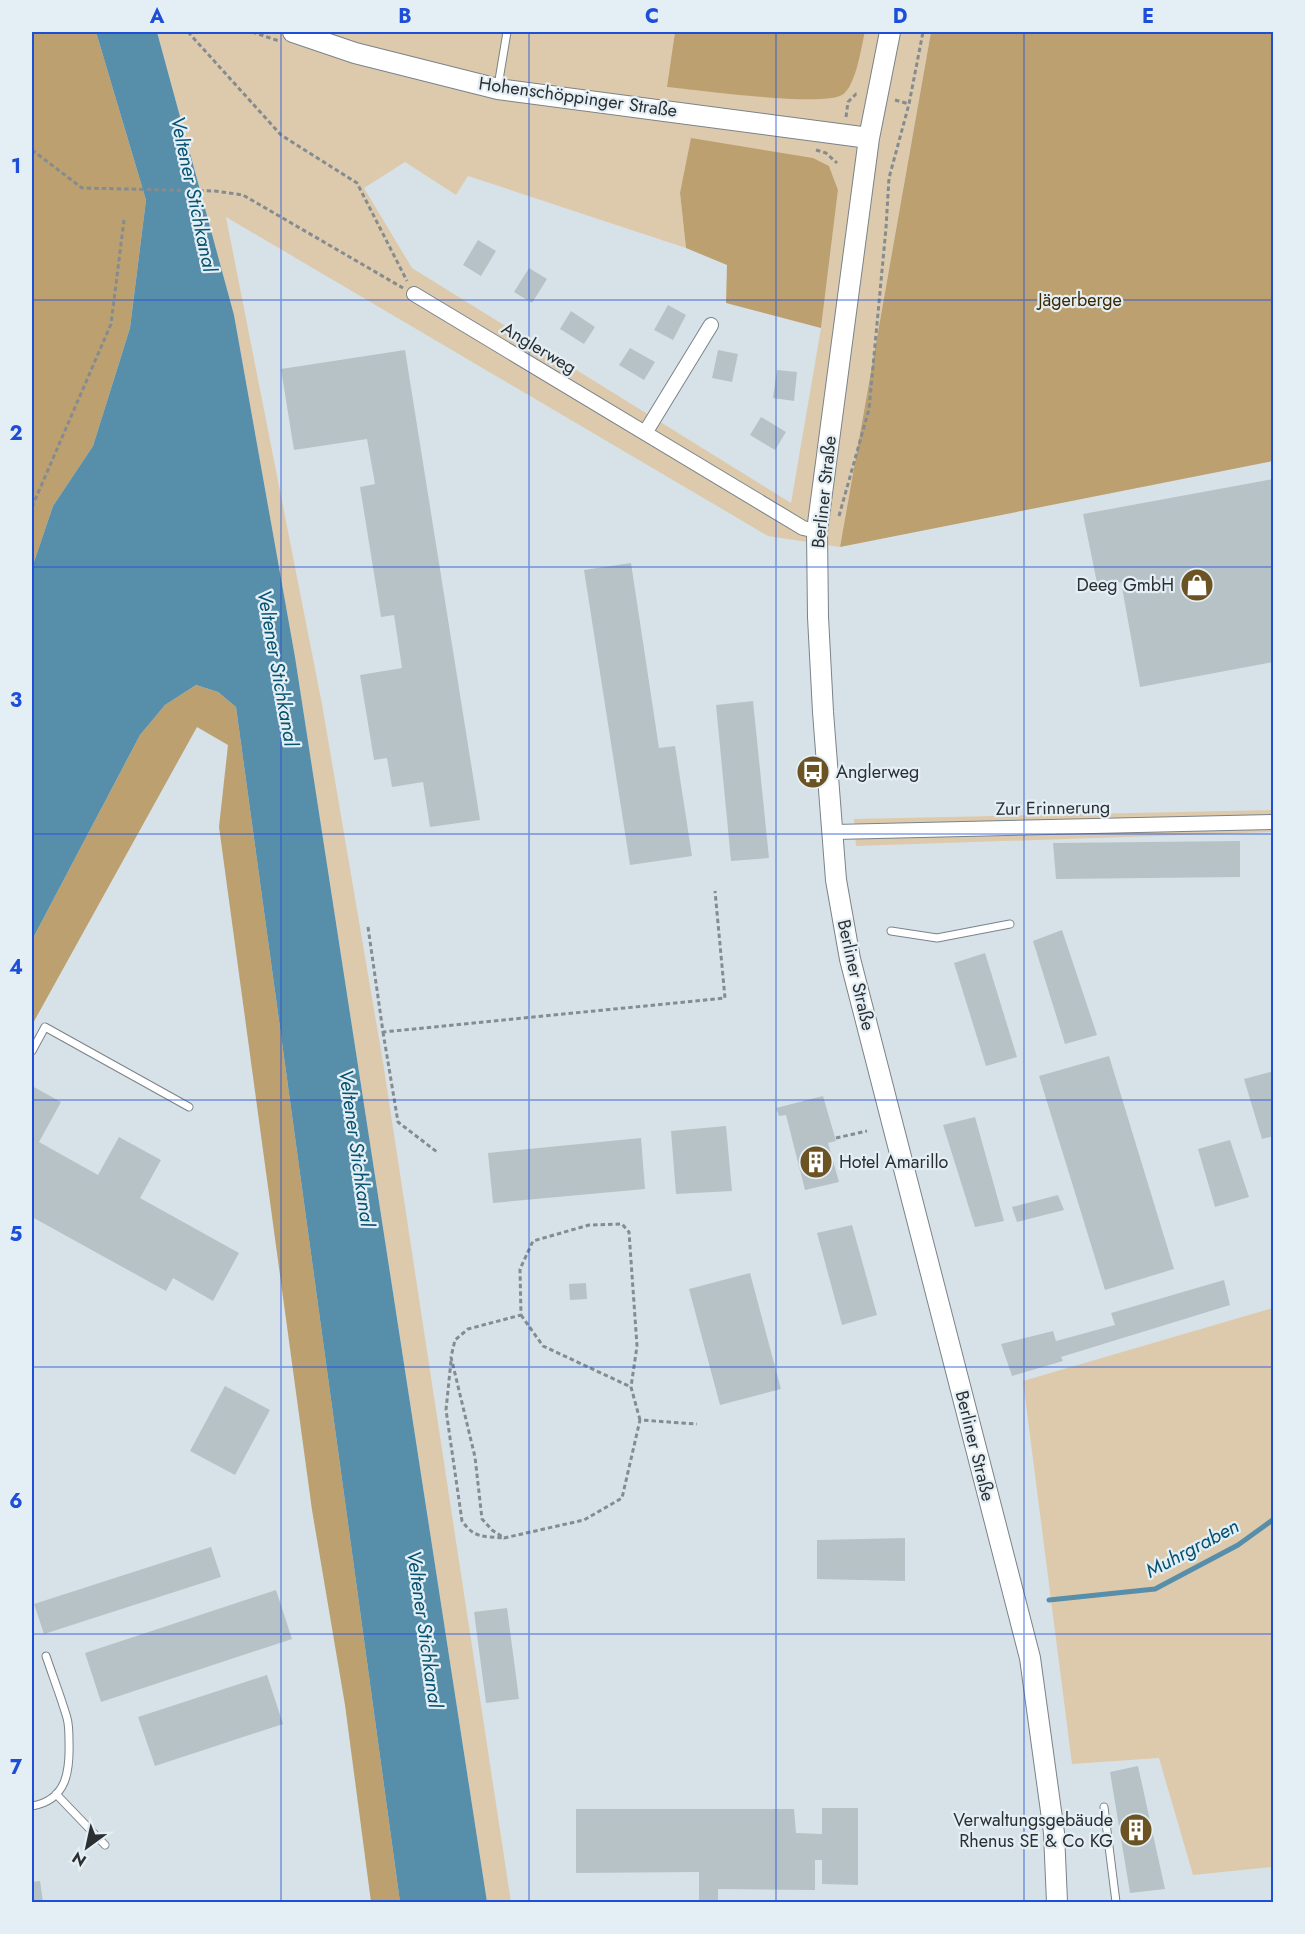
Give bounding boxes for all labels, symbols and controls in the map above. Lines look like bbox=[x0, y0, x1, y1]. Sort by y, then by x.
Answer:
text: A bbox=[149, 2, 165, 31]
text: B bbox=[398, 2, 412, 31]
text: C bbox=[645, 2, 659, 31]
text: D bbox=[893, 2, 907, 31]
text: E bbox=[1142, 2, 1154, 31]
street label: Hohenschöppinger Straße bbox=[477, 70, 679, 124]
water label: Veltener Stichkanal bbox=[163, 114, 224, 276]
text: 1 bbox=[11, 152, 21, 181]
park label: Jägerberge bbox=[1036, 287, 1122, 313]
street label: Anglerweg bbox=[497, 315, 581, 381]
text: 2 bbox=[9, 419, 23, 448]
street label: Berliner Straße bbox=[805, 434, 843, 550]
shop icon: Deeg GmbH bbox=[1179, 567, 1215, 603]
place label: Deeg GmbH bbox=[1076, 572, 1174, 598]
water label: Veltener Stichkanal bbox=[249, 588, 306, 750]
text: 3 bbox=[10, 686, 22, 715]
bus stop icon: Anglerweg bbox=[795, 754, 831, 790]
place label: Anglerweg bbox=[836, 759, 919, 785]
street label: Zur Erinnerung bbox=[996, 794, 1110, 822]
street label: Berliner Straße bbox=[831, 917, 881, 1033]
text: 4 bbox=[9, 953, 23, 982]
water label: Veltener Stichkanal bbox=[331, 1068, 382, 1230]
building icon: Hotel Amarillo bbox=[798, 1144, 834, 1180]
place label: Hotel Amarillo bbox=[839, 1149, 949, 1175]
text: 5 bbox=[10, 1220, 23, 1249]
street label: Berliner Straße bbox=[949, 1388, 1001, 1504]
text: 6 bbox=[9, 1487, 23, 1516]
water label: Muhrgraben bbox=[1140, 1512, 1244, 1585]
water label: Veltener Stichkanal bbox=[399, 1549, 450, 1711]
text: 7 bbox=[10, 1753, 23, 1782]
place label: Verwaltungsgebäude Rhenus SE & Co KG bbox=[953, 1807, 1113, 1854]
building icon: Verwaltungsgebäude Rhenus SE & Co KG bbox=[1118, 1812, 1154, 1848]
north arrow bbox=[57, 1817, 117, 1877]
text: N bbox=[68, 1846, 91, 1872]

